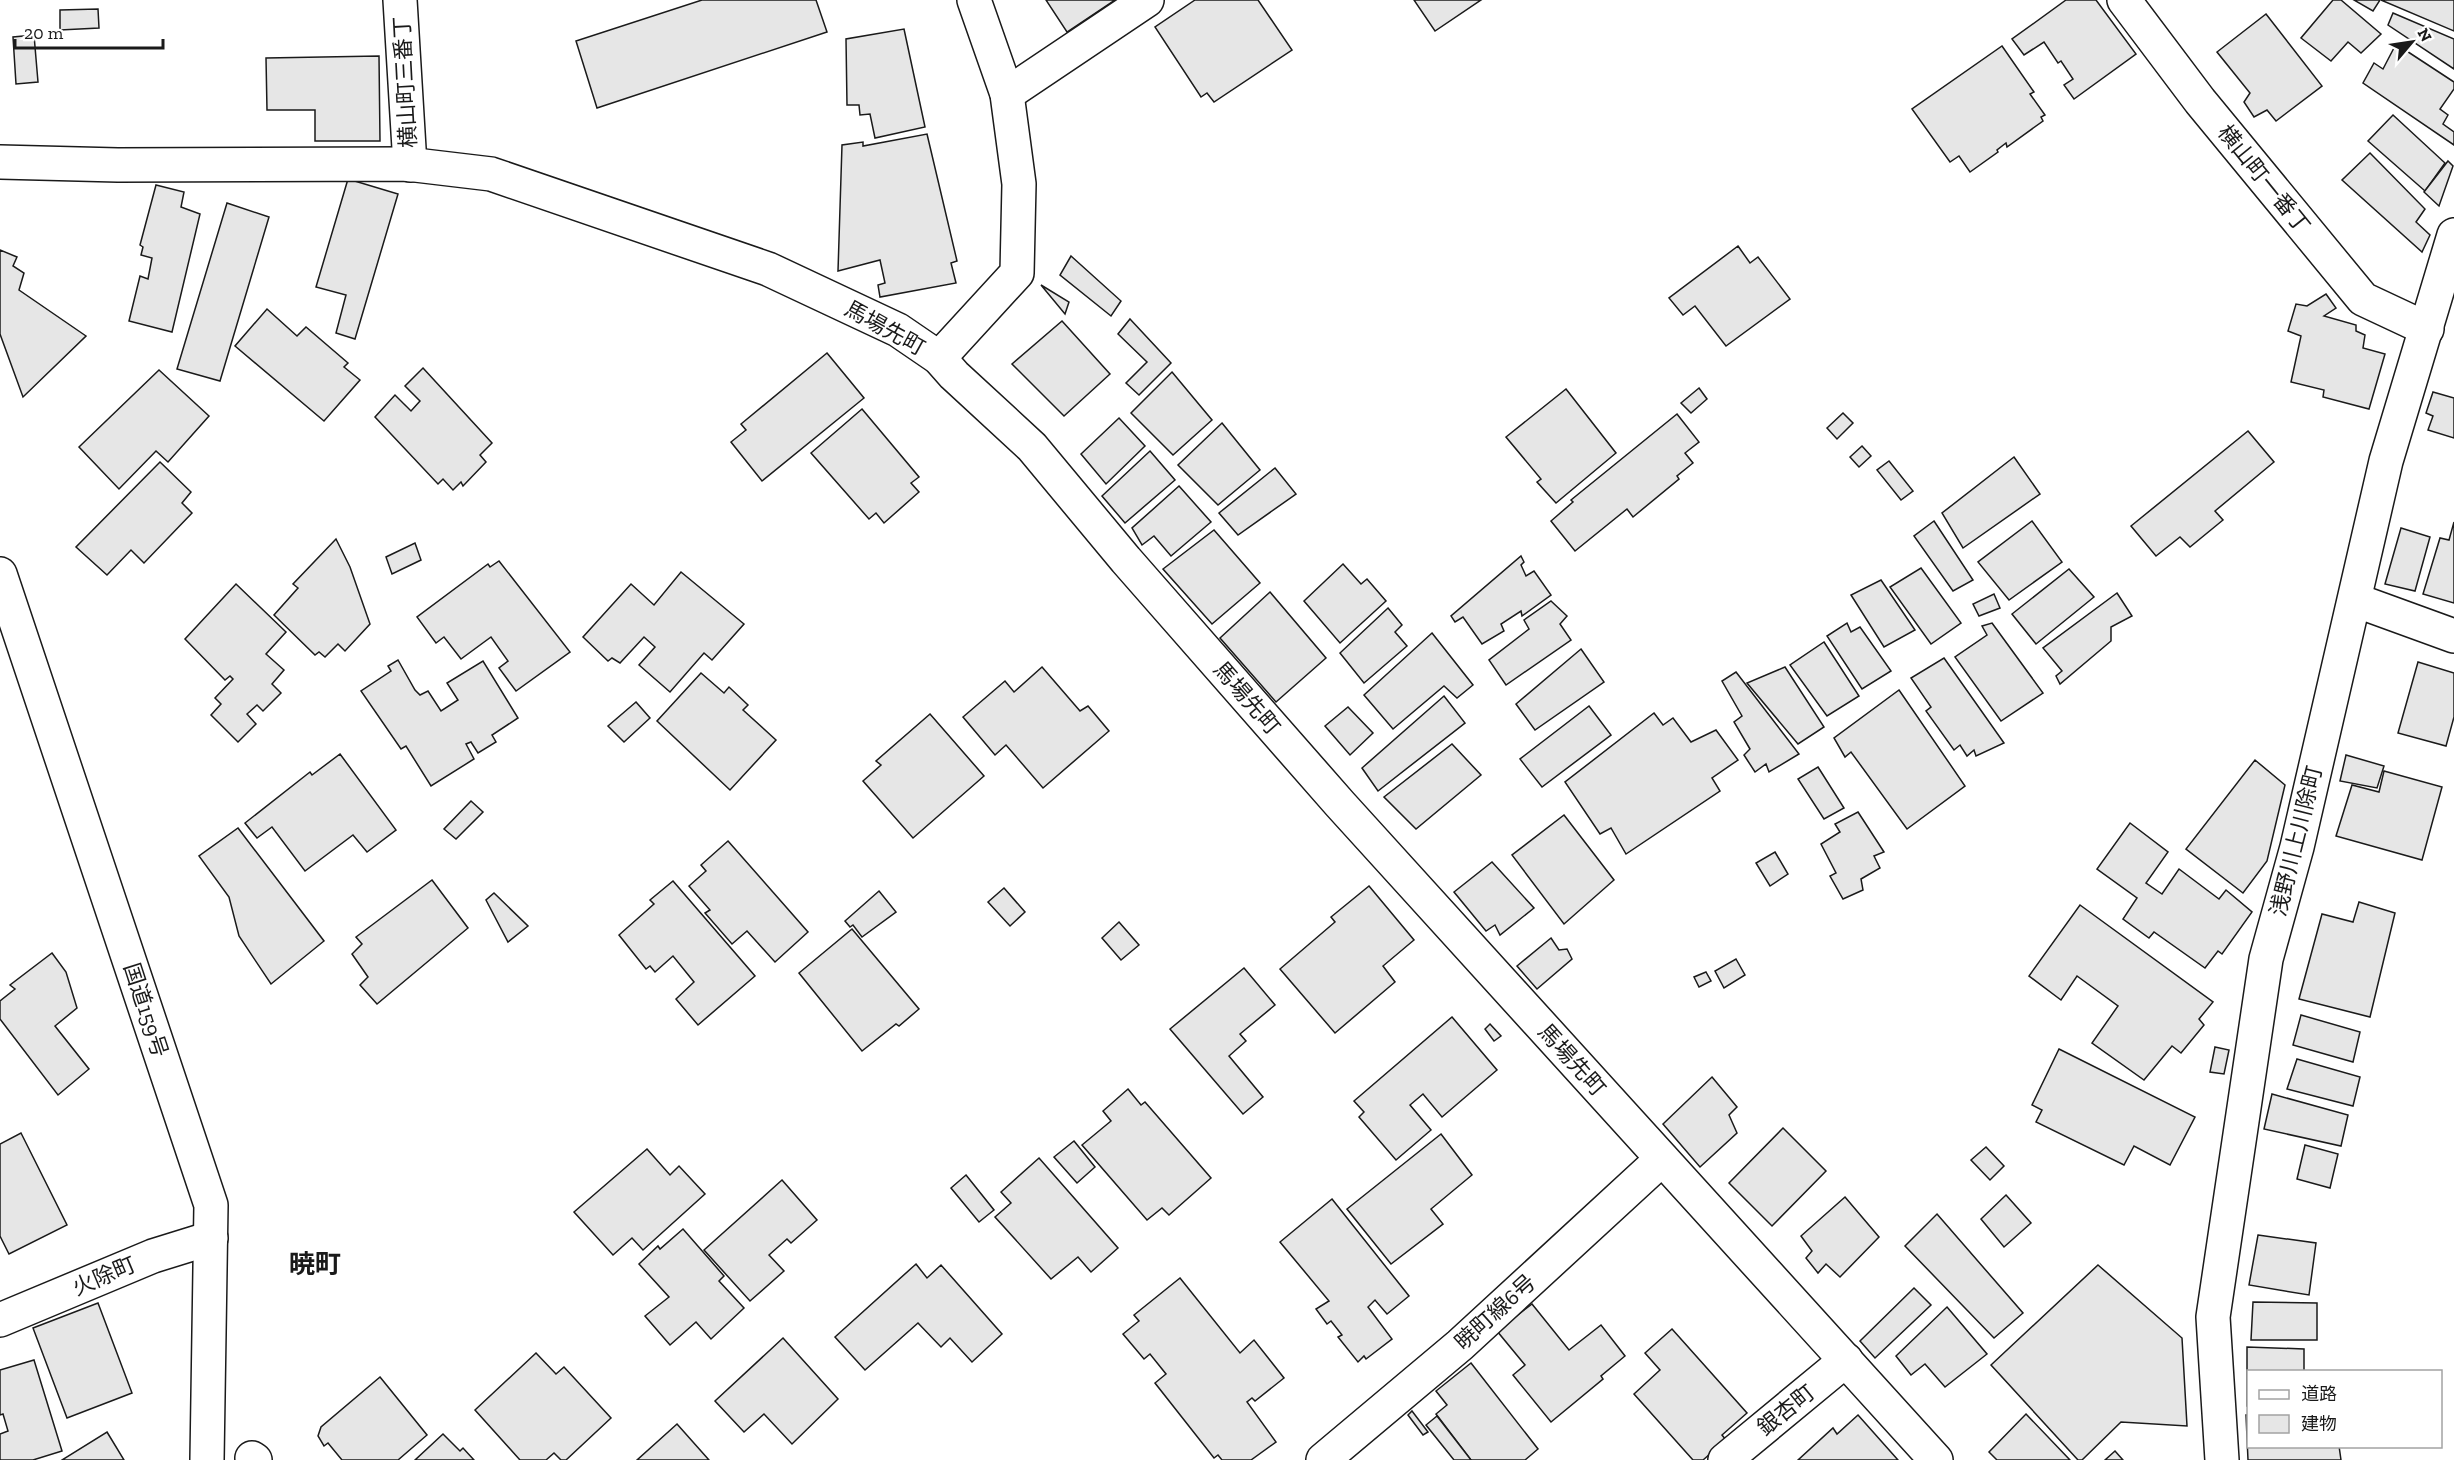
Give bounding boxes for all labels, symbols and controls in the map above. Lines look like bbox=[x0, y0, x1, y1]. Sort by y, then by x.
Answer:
scale bar bbox=[15, 12, 164, 50]
north arrow bbox=[2382, 12, 2442, 72]
street label: 横山町三番丁 bbox=[388, 15, 422, 149]
text: 20 m bbox=[24, 22, 64, 44]
text: N bbox=[2413, 25, 2436, 45]
street label: 横山町一番丁 bbox=[2212, 119, 2316, 239]
street label: 馬場先町 bbox=[840, 295, 930, 361]
street label: 馬場先町 bbox=[1208, 656, 1286, 740]
street label: 浅野川上川除町 bbox=[2264, 763, 2328, 919]
street label: 国道159号 bbox=[118, 960, 174, 1060]
street label: 馬場先町 bbox=[1533, 1018, 1611, 1102]
district label: 暁町 bbox=[289, 1248, 341, 1280]
street label: 火除町 bbox=[68, 1251, 140, 1301]
street label: 暁町線6号 bbox=[1449, 1269, 1541, 1355]
legend bbox=[2247, 1370, 2442, 1448]
street label: 銀杏町 bbox=[1752, 1379, 1820, 1441]
text: 道路 bbox=[2301, 1383, 2337, 1405]
text: 建物 bbox=[2301, 1413, 2337, 1435]

